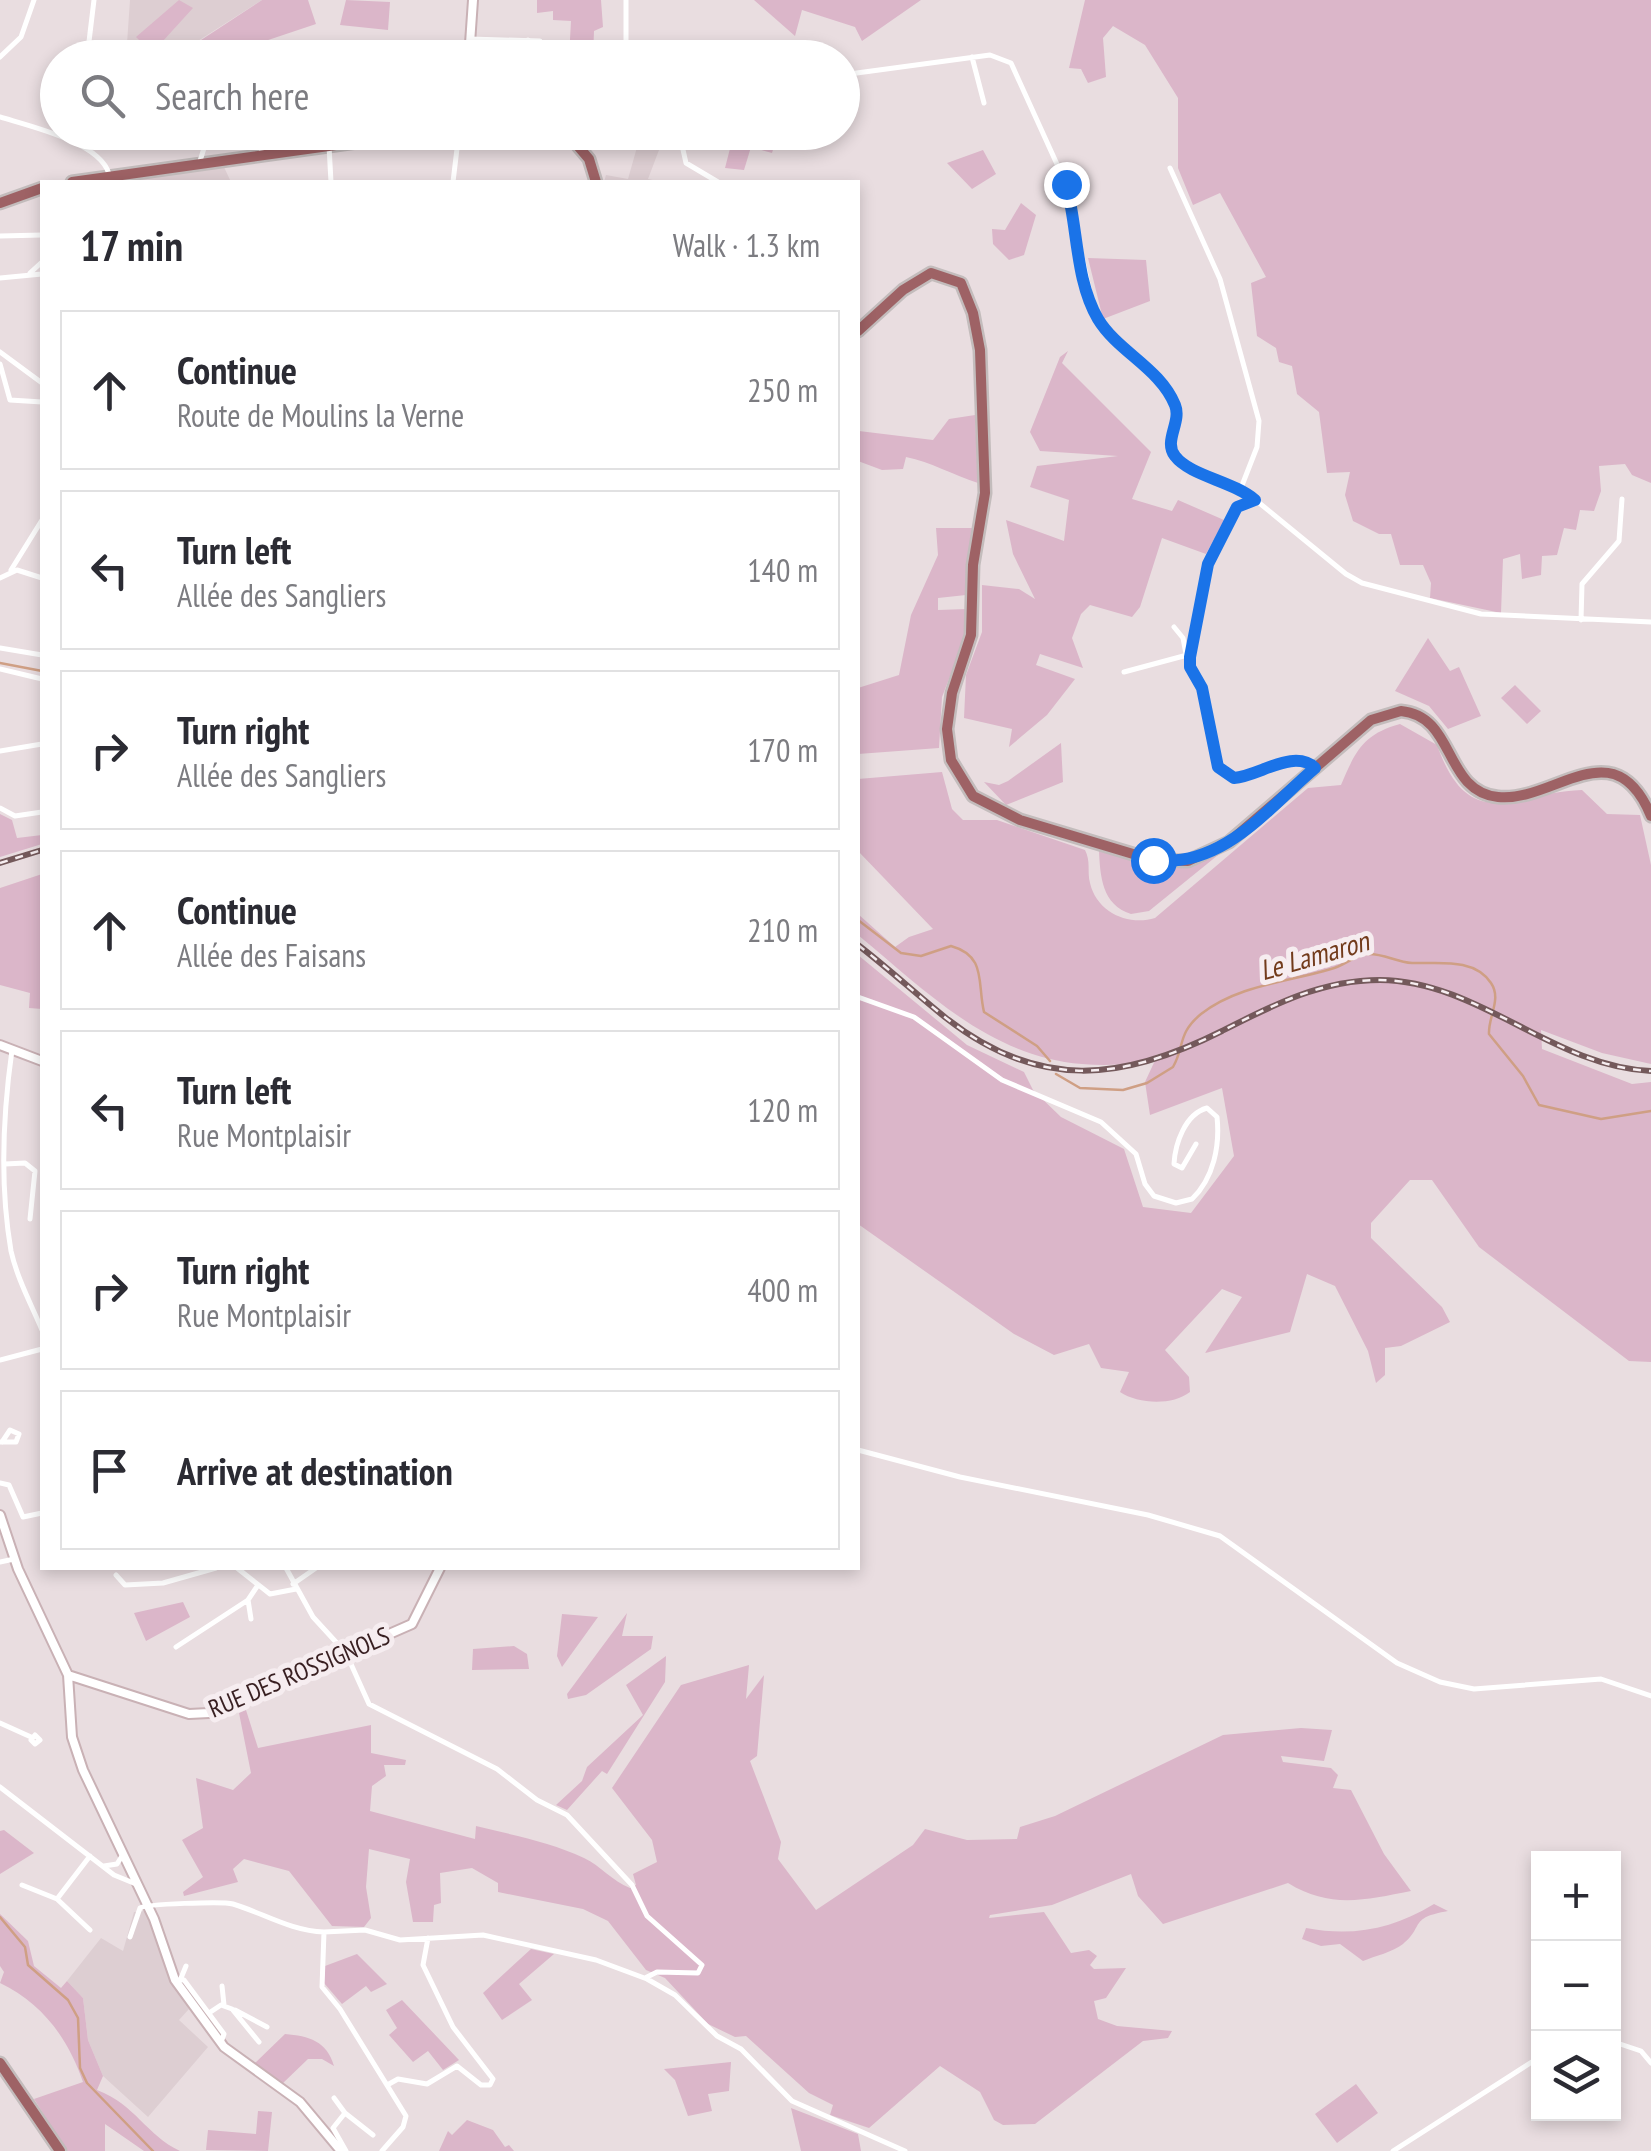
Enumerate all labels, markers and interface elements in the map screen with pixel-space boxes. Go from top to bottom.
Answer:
search box [40,40,860,150]
icon: search [75,68,130,123]
text: Search here [155,71,309,120]
route end [1044,162,1090,208]
text: 17 min [80,218,183,273]
text: Walk · 1.3 km [673,224,820,266]
text: Continue [177,345,297,394]
icon: ahead [82,363,137,418]
text: 250 m [747,369,818,411]
text: Route de Moulins la Verne [177,394,464,436]
text: Turn left [177,525,291,574]
icon: left [82,543,137,598]
text: 140 m [747,549,818,591]
text: Allée des Sangliers [177,574,386,616]
text: Turn right [177,705,309,754]
icon: right [82,723,137,778]
text: 170 m [747,729,818,771]
text: Allée des Sangliers [177,754,386,796]
route start [1131,838,1177,884]
text: Continue [177,885,297,934]
icon: ahead [82,903,137,958]
text: 210 m [747,909,818,951]
water label: Le Lamaron [1255,921,1374,988]
text: Allée des Faisans [177,934,366,976]
text: Turn left [177,1065,291,1114]
icon: left [82,1083,137,1138]
text: 120 m [747,1089,818,1131]
text: Rue Montplaisir [177,1114,351,1156]
text: Turn right [177,1245,309,1294]
icon: right [82,1263,137,1318]
text: 400 m [747,1269,818,1311]
text: Rue Montplaisir [177,1294,351,1336]
icon: arrive [82,1443,137,1498]
text: Arrive at destination [177,1446,453,1495]
street label: RUE DES ROSSIGNOLS [204,1619,394,1725]
map controls [1531,1851,1621,2121]
button: + [1531,1851,1621,1941]
button: − [1531,1941,1621,2031]
button: layers [1531,2031,1621,2121]

